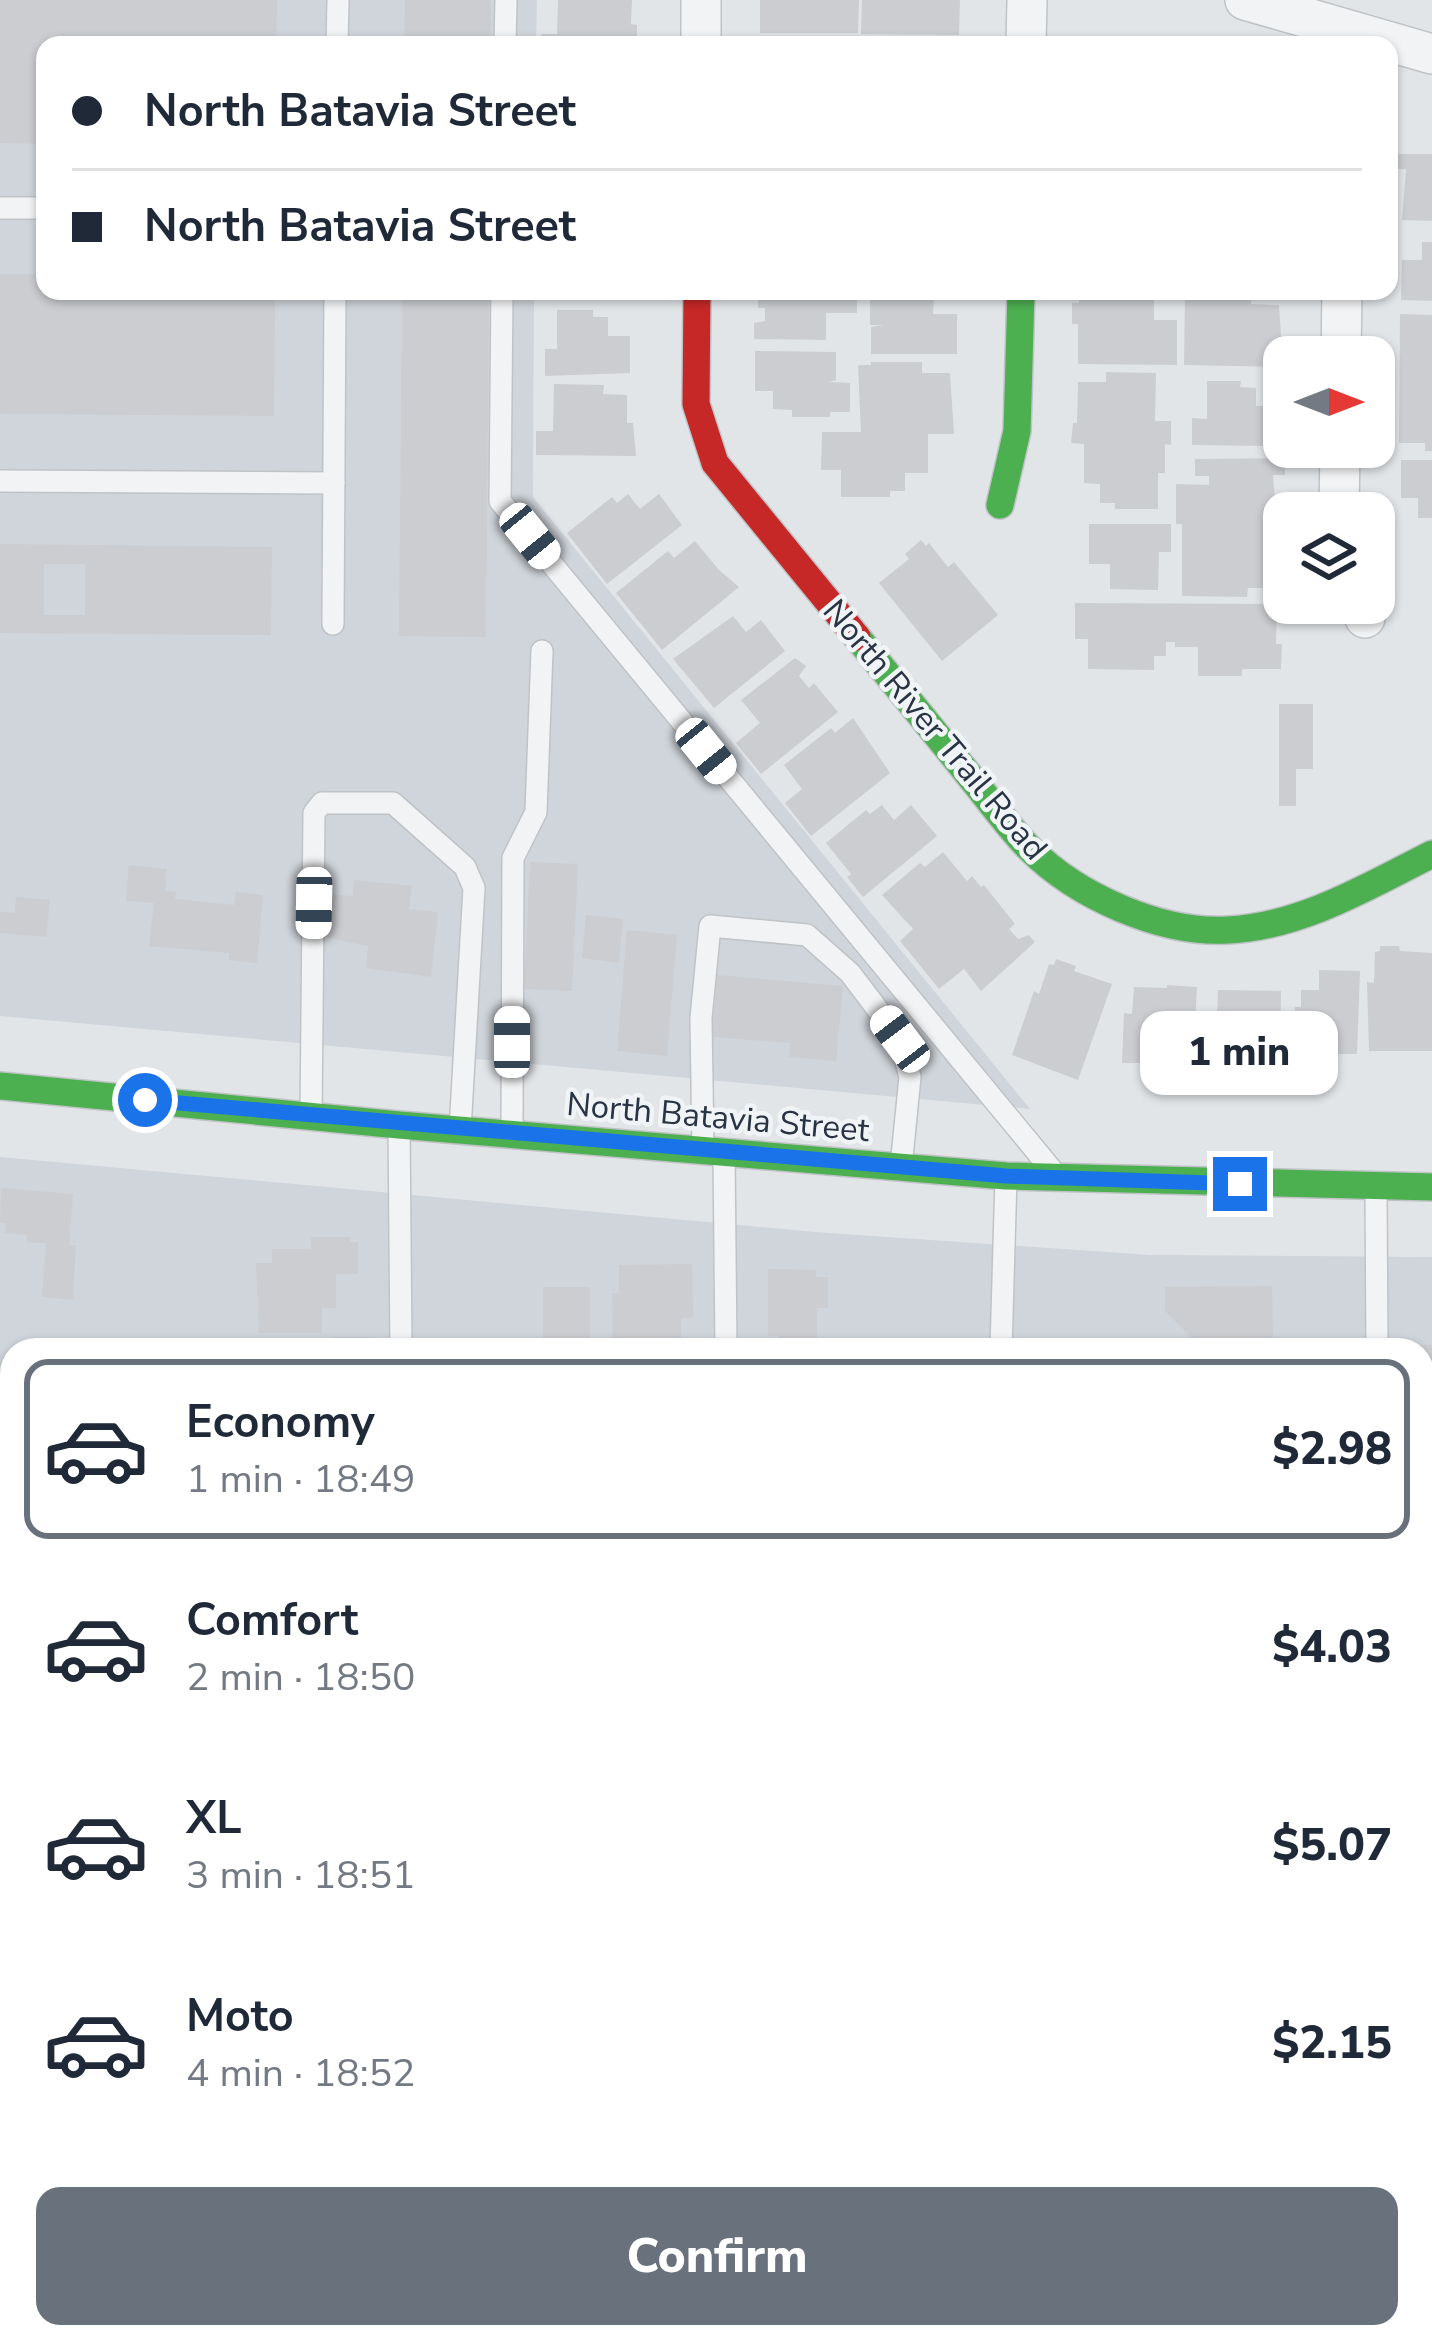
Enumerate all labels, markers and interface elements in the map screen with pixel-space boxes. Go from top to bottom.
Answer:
text: North Batavia Street [144,81,576,142]
text: North Batavia Street [144,196,576,257]
north arrow [1263,336,1395,468]
map controls [1263,336,1395,624]
button: layers [1263,492,1395,624]
car [493,497,567,575]
street label: North River Trail Road [812,590,1057,870]
car [669,712,743,790]
car [295,867,333,939]
car [864,999,936,1079]
car [494,1006,530,1078]
callout: 1 min [1141,1010,1339,1094]
text: 1 min [1188,1026,1290,1079]
route start [118,1073,172,1127]
street label: North Batavia Street [565,1082,871,1153]
route end [1213,1157,1267,1211]
text: Economy [186,1392,375,1453]
icon: car [42,1395,150,1503]
text: $2.98 [1272,1419,1392,1480]
text: 1 min · 18:49 [186,1453,415,1506]
text: Comfort [186,1590,358,1651]
icon: car [42,1593,150,1701]
text: $4.03 [1272,1617,1392,1678]
text: 2 min · 18:50 [186,1651,415,1704]
text: XL [186,1788,242,1849]
icon: car [42,1791,150,1899]
text: $5.07 [1272,1815,1392,1876]
text: 3 min · 18:51 [186,1849,415,1902]
text: Moto [186,1986,294,2047]
icon: car [42,1989,150,2097]
text: $2.15 [1272,2013,1392,2074]
text: 4 min · 18:52 [186,2047,415,2100]
button: Confirm [36,2187,1398,2325]

